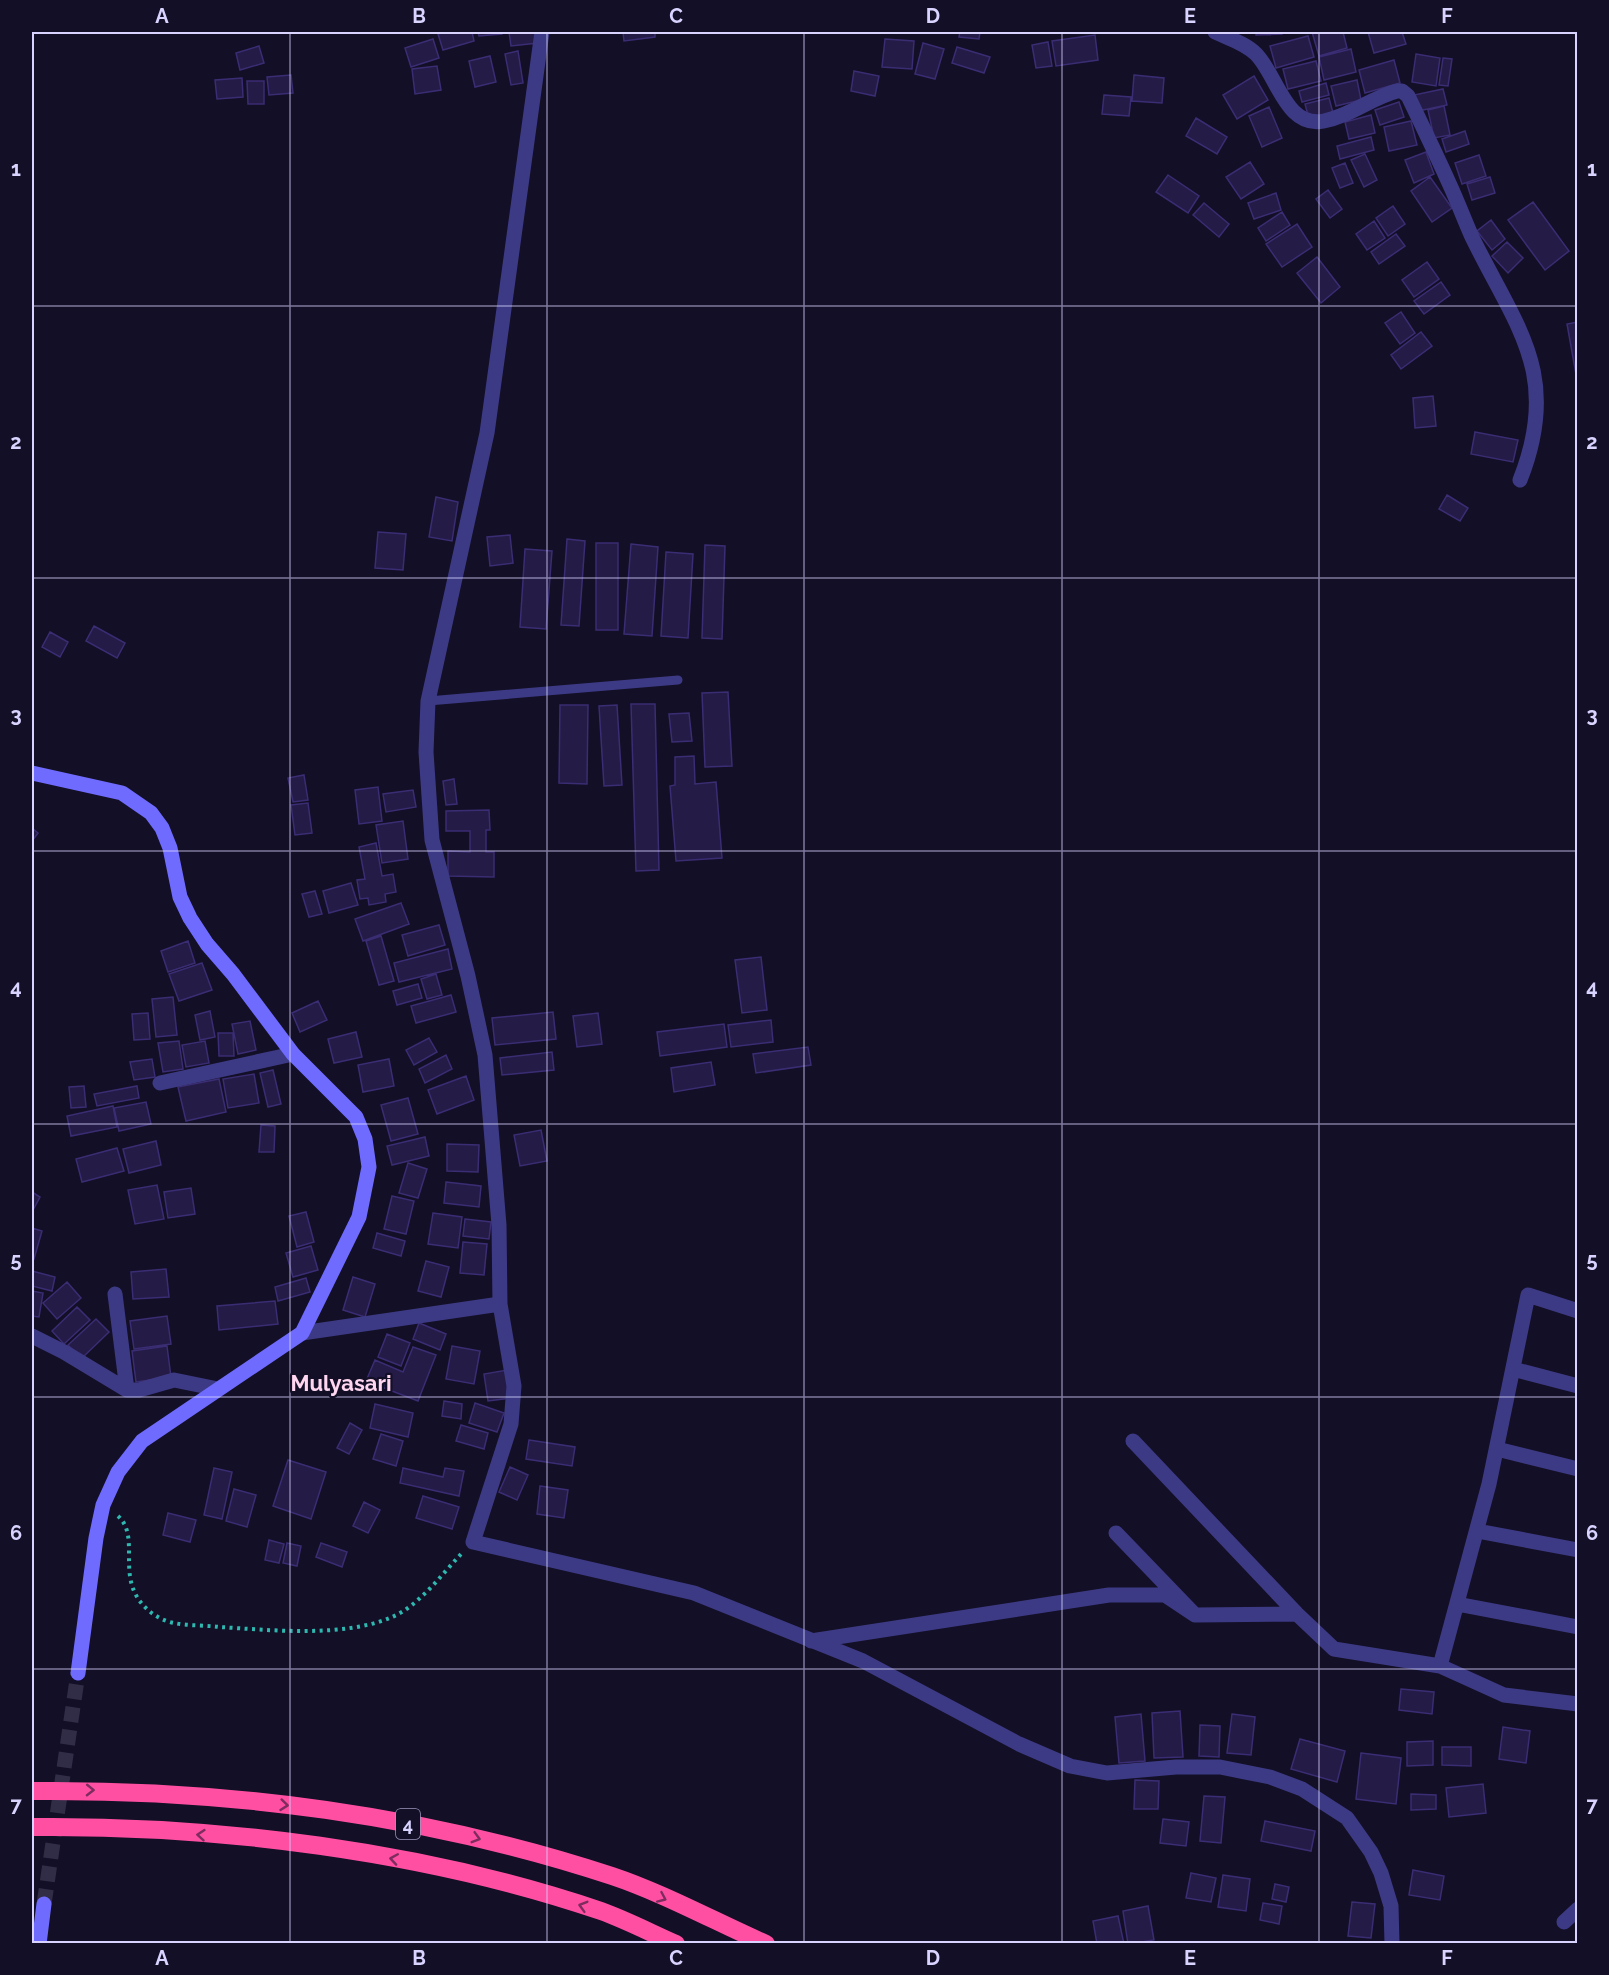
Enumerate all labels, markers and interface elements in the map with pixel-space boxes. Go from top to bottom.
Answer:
text: A [155,4,169,28]
text: B [412,4,426,28]
text: C [669,4,683,28]
text: D [926,4,940,28]
text: E [1184,4,1196,28]
text: F [1441,4,1453,28]
text: 1 [11,157,21,181]
text: 1 [1587,157,1597,181]
text: 2 [10,430,22,454]
text: 2 [1586,430,1598,454]
text: 3 [10,703,22,727]
text: 3 [1586,703,1598,727]
text: 4 [10,975,22,999]
text: 4 [1586,975,1598,999]
text: 5 [10,1248,22,1272]
text: 5 [1586,1248,1598,1272]
district label: Mulyasari [290,1370,392,1396]
text: 6 [10,1521,22,1545]
text: 6 [1586,1521,1598,1545]
one-way arrow [85,1784,94,1797]
text: 7 [10,1793,22,1817]
text: 7 [1586,1793,1598,1817]
one-way arrow [280,1799,289,1811]
road number: 4 [396,1809,420,1839]
one-way arrow [196,1829,205,1842]
one-way arrow [471,1831,481,1843]
one-way arrow [389,1853,399,1865]
one-way arrow [655,1891,666,1903]
one-way arrow [578,1901,589,1913]
text: A [155,1946,169,1970]
text: B [412,1946,426,1970]
text: C [669,1946,683,1970]
text: D [926,1946,940,1970]
text: E [1184,1946,1196,1970]
text: F [1441,1946,1453,1970]

